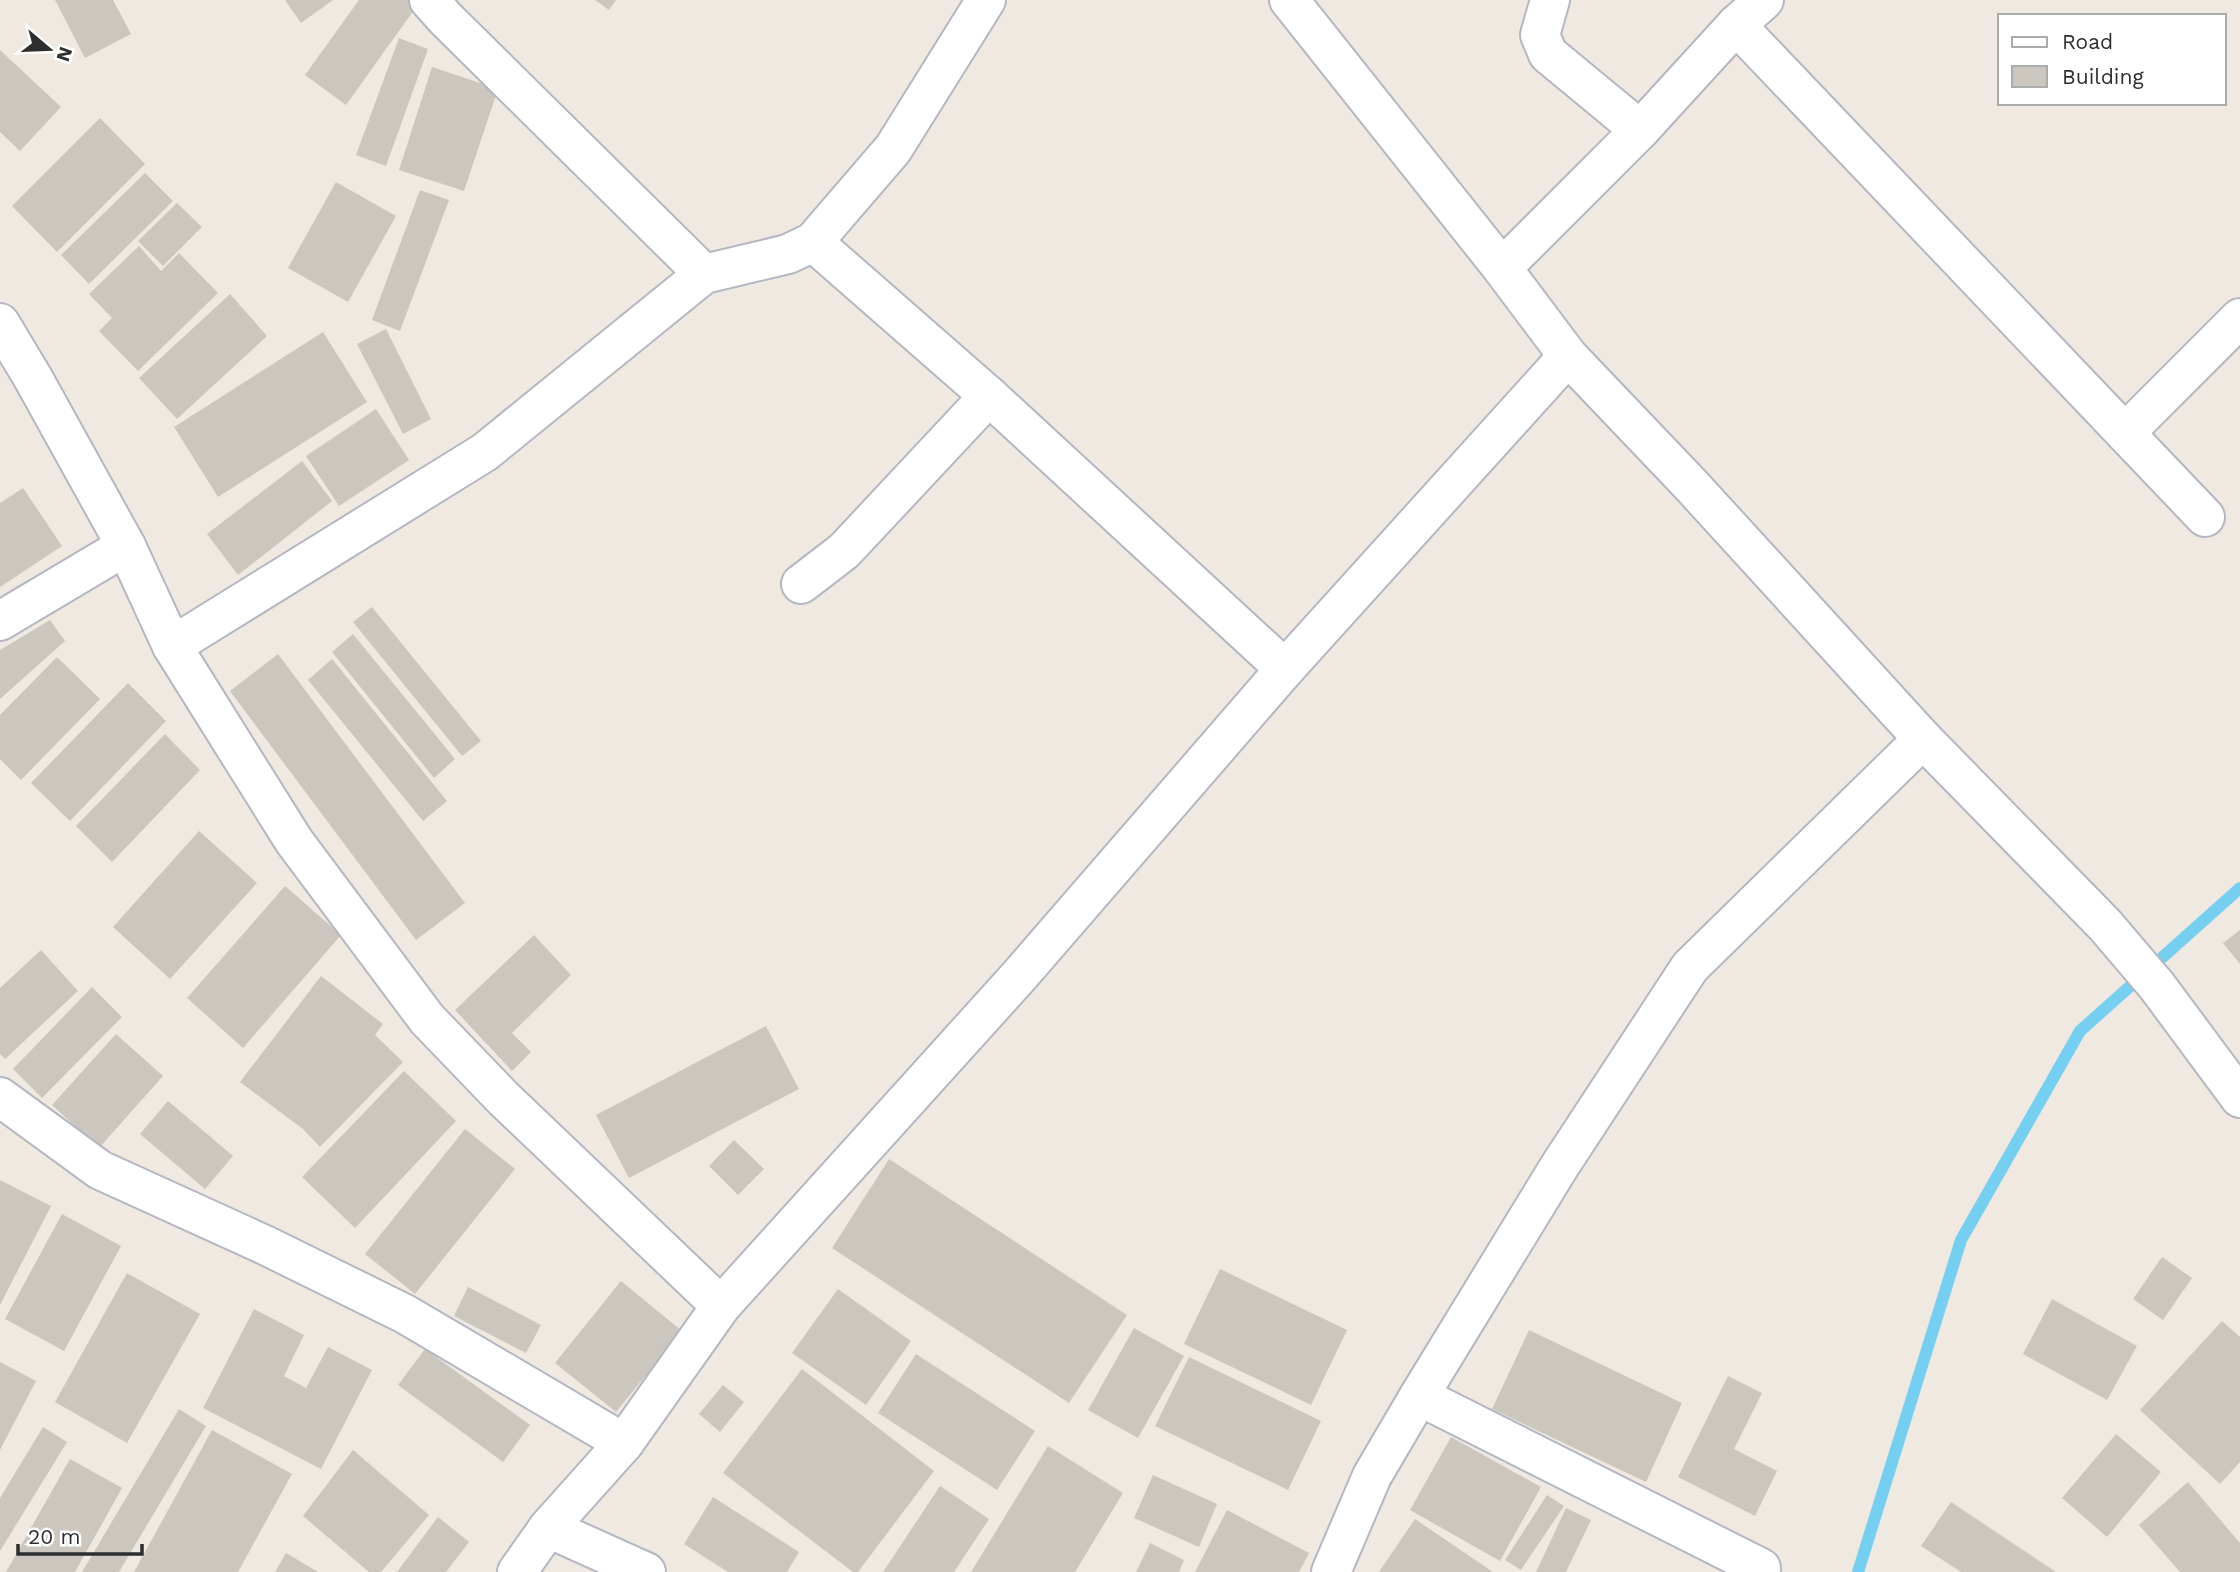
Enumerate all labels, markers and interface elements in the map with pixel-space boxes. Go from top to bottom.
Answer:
north arrow [14,14,84,84]
legend [1998,14,2226,105]
text: Road [2062,29,2113,54]
text: N [51,44,78,65]
text: Building [2062,64,2144,89]
scale bar [18,1512,142,1556]
text: 20 m [28,1524,80,1549]

